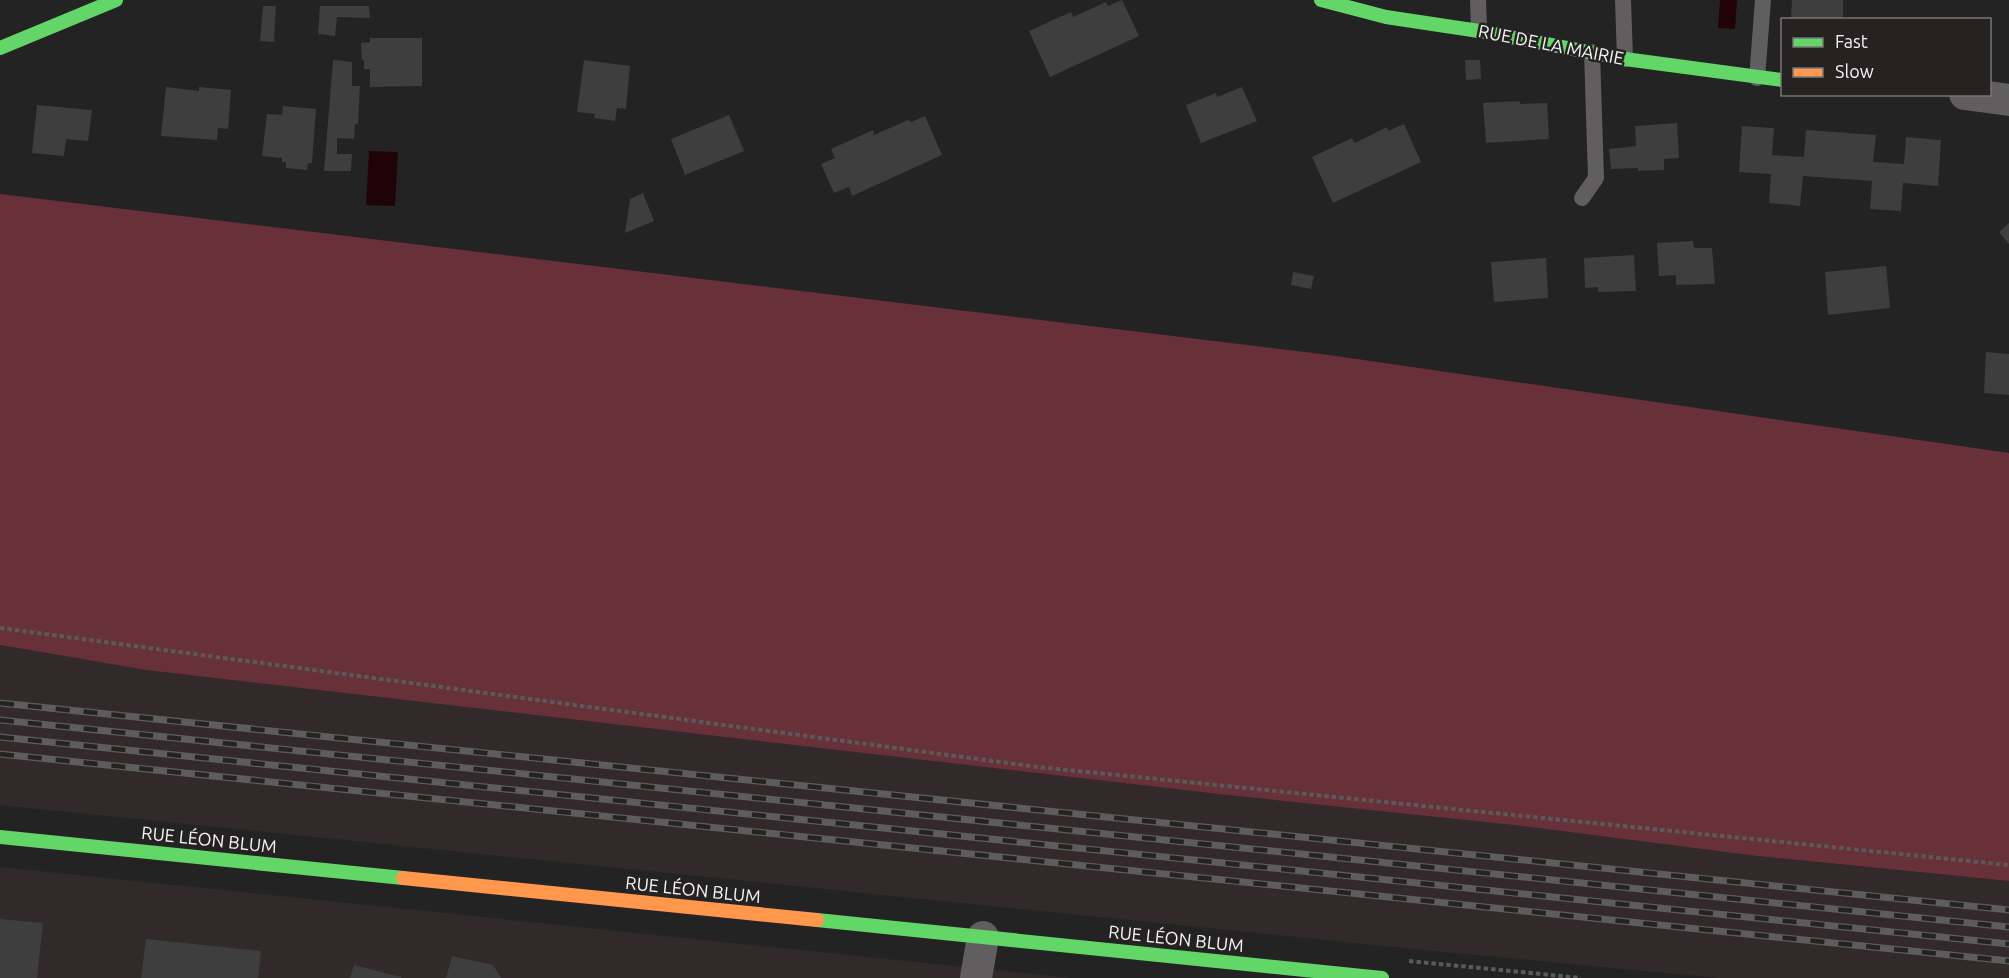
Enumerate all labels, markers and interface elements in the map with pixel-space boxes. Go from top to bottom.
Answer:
legend [1781,18,1991,96]
street label: RUE DE LA MAIRIE [1477,20,1626,68]
text: Fast [1835,31,1868,51]
text: Slow [1835,61,1874,81]
street label: RUE LÉON BLUM [140,821,278,856]
street label: RUE LÉON BLUM [624,871,762,906]
street label: RUE LÉON BLUM [1107,920,1245,955]

